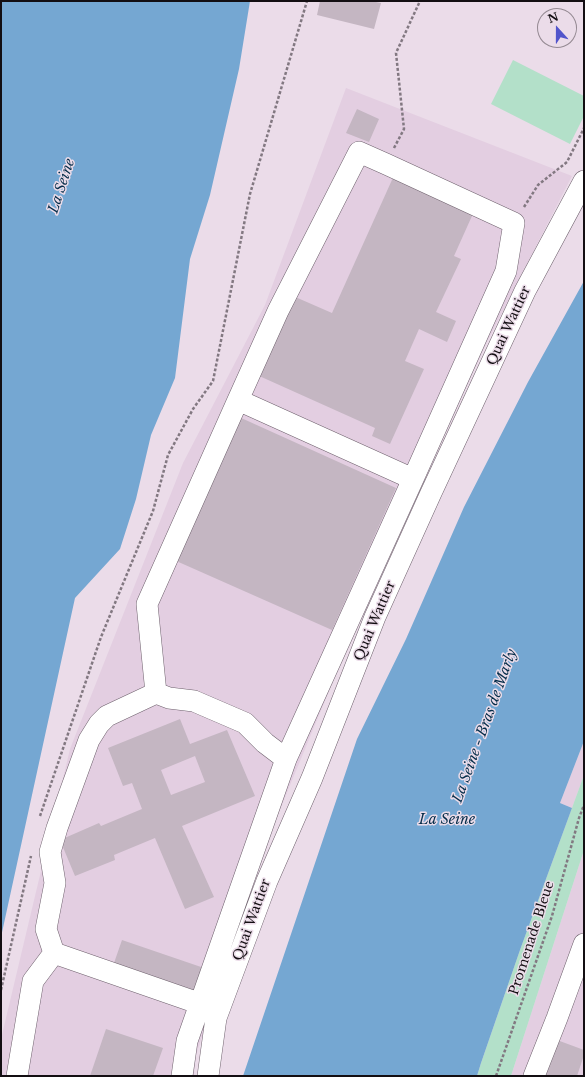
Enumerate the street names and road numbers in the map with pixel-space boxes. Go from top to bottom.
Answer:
street label: Quai Wattier [484,284,534,368]
street label: Quai Wattier [351,579,399,663]
street label: Quai Wattier [230,877,274,963]
street label: Promenade Bleue [506,879,558,997]

